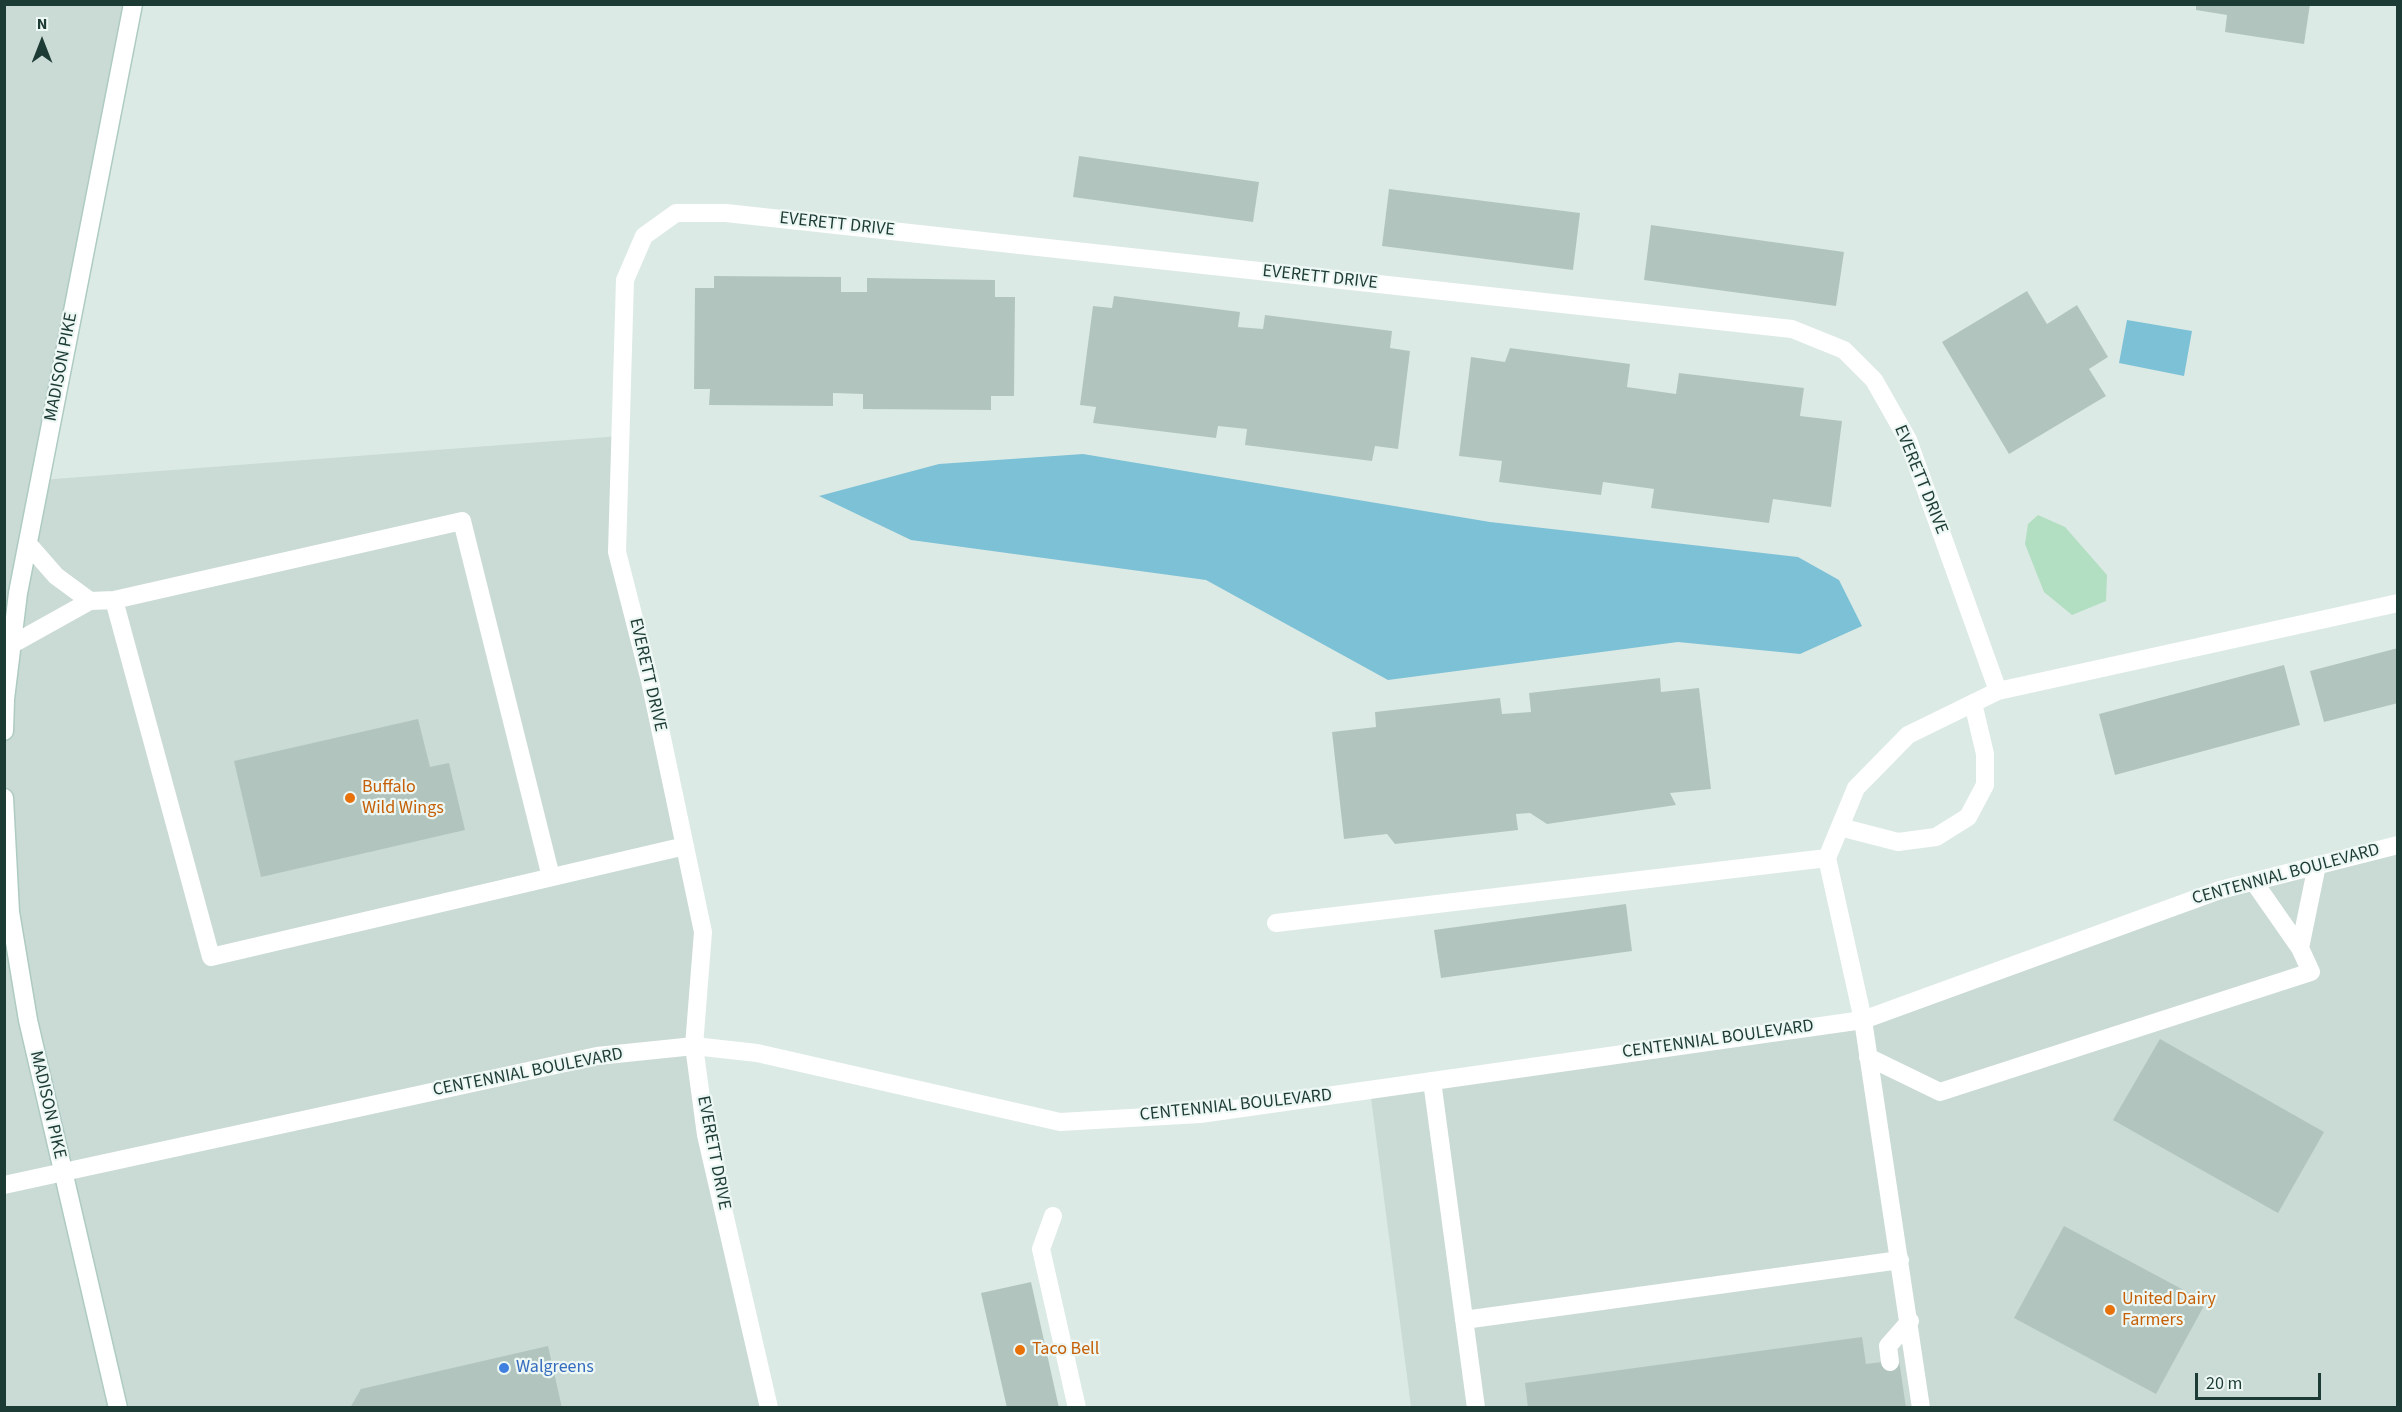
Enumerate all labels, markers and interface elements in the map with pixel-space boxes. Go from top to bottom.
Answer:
north arrow [12,12,72,72]
text: N [37,13,47,35]
street label: EVERETT DRIVE [778,208,896,242]
street label: EVERETT DRIVE [1261,261,1379,295]
street label: MADISON PIKE [41,311,83,423]
street label: EVERETT DRIVE [1888,422,1952,538]
street label: EVERETT DRIVE [623,616,671,734]
place label: Buffalo Wild Wings [362,777,444,820]
marker: Buffalo Wild Wings [343,791,357,805]
street label: CENTENNIAL BOULEVARD [2190,840,2382,910]
street label: CENTENNIAL BOULEVARD [1621,1016,1815,1064]
street label: CENTENNIAL BOULEVARD [431,1044,625,1102]
street label: MADISON PIKE [24,1049,70,1161]
street label: CENTENNIAL BOULEVARD [1139,1085,1333,1127]
street label: EVERETT DRIVE [691,1094,735,1212]
place label: United Dairy Farmers [2122,1289,2216,1332]
marker: United Dairy Farmers [2103,1303,2117,1317]
place label: Taco Bell [1032,1339,1099,1361]
marker: Taco Bell [1013,1343,1027,1357]
place label: Walgreens [516,1357,594,1379]
marker: Walgreens [497,1361,511,1375]
scale bar [2198,1361,2324,1399]
text: 20 m [2206,1371,2242,1396]

